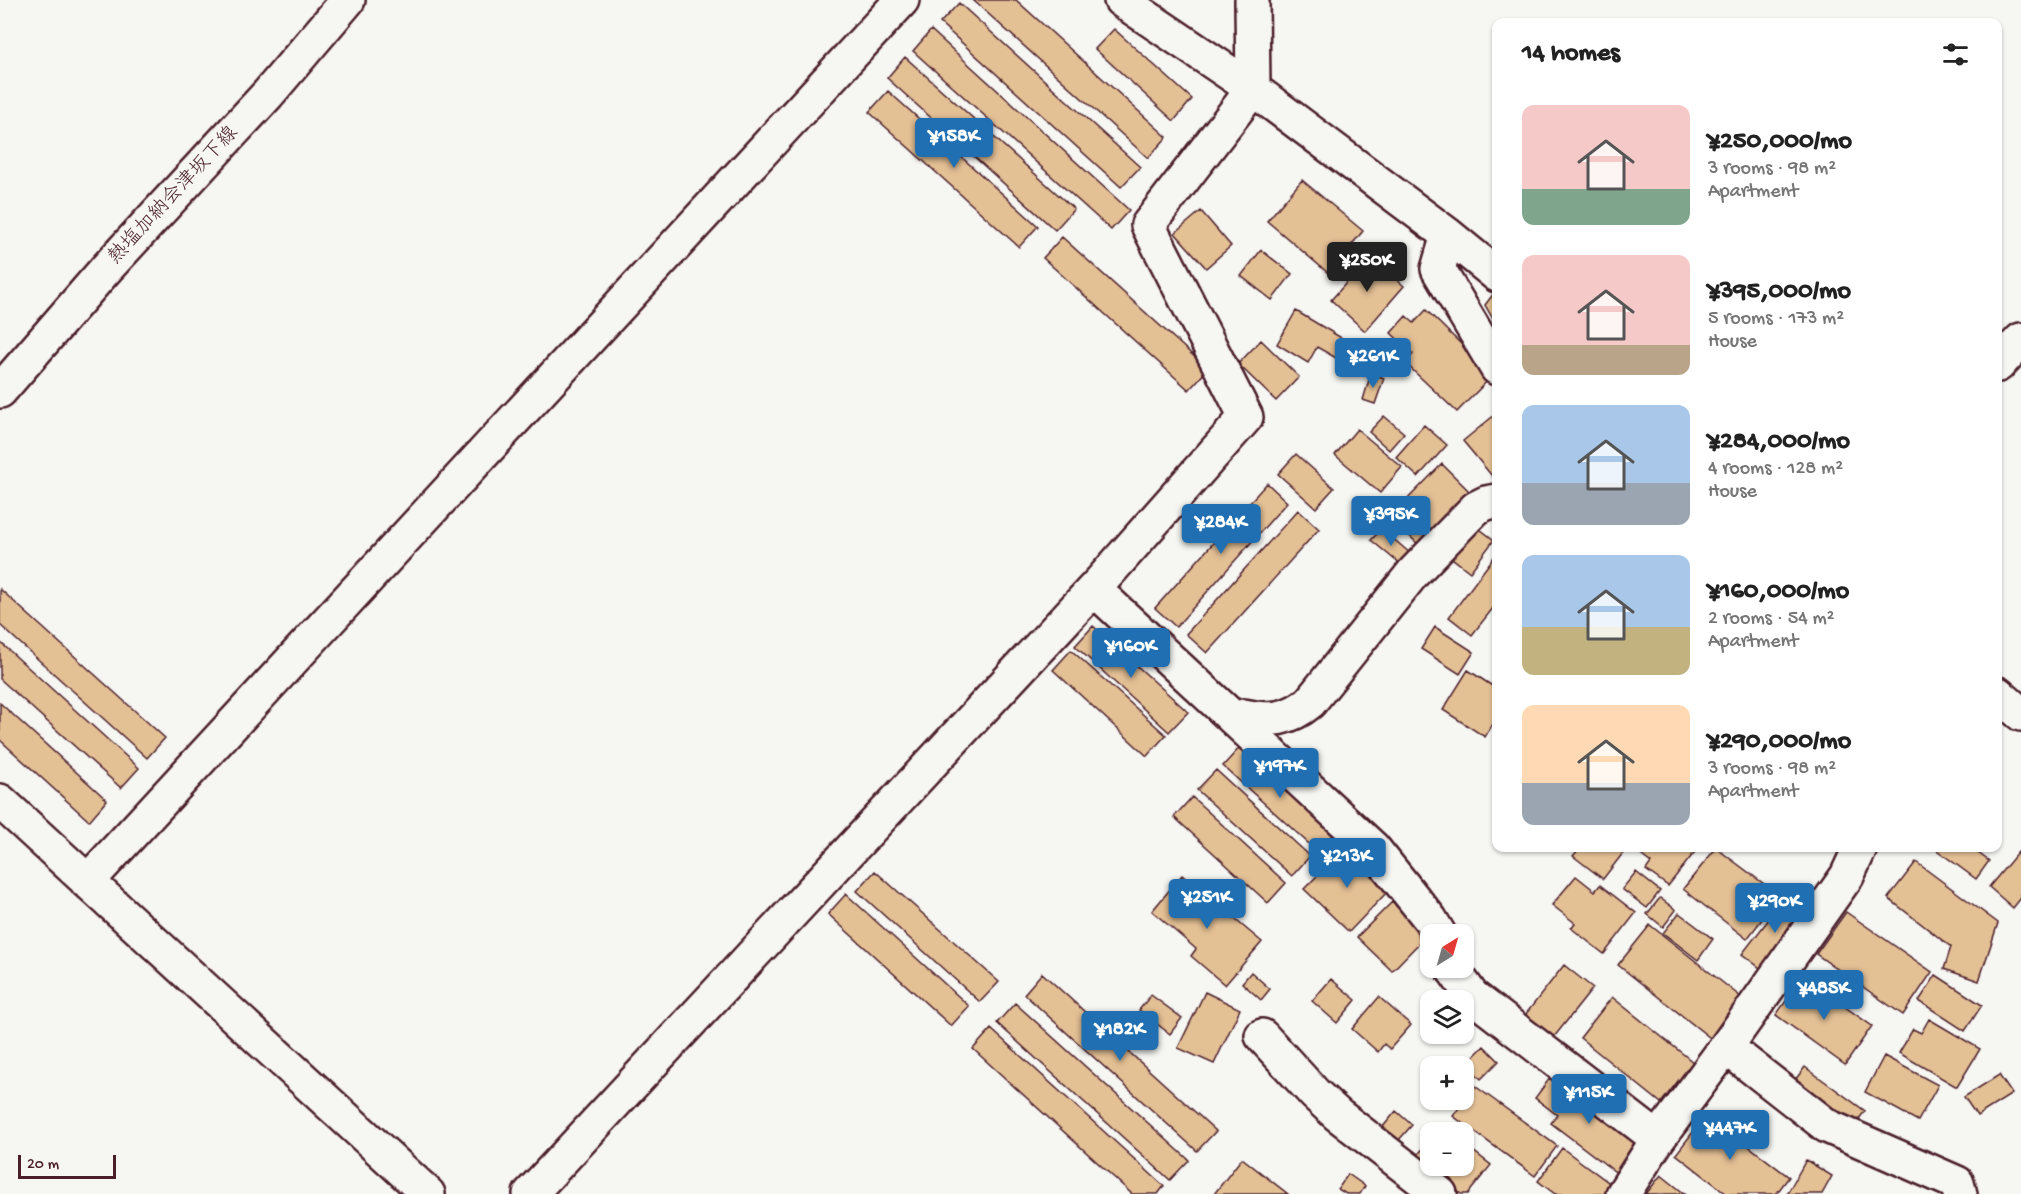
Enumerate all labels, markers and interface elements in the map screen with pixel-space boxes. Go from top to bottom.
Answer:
icon: filters [1939,38,1972,71]
text: 14 homes [1522,39,1620,70]
pin: ¥158K [912,118,996,169]
street label: 熱塩加納会津坂下線 [103,121,244,270]
text: ¥158K [929,126,979,149]
text: ¥250,000/mo [1708,127,1852,158]
icon: home [1570,129,1642,201]
text: 3 rooms · 98 m² [1708,158,1836,181]
text: Apartment [1708,181,1798,204]
pin: ¥250K [1325,242,1409,293]
text: ¥250K [1341,250,1393,273]
text: ¥395,000/mo [1708,277,1851,308]
icon: home [1570,279,1642,351]
text: 5 rooms · 173 m² [1708,308,1844,331]
text: House [1708,331,1757,354]
pin: ¥261K [1331,338,1415,389]
text: ¥261K [1349,346,1397,369]
text: ¥284,000/mo [1708,427,1850,458]
icon: home [1570,429,1642,501]
text: 4 rooms · 128 m² [1708,458,1843,481]
text: House [1708,481,1757,504]
pin: ¥395K [1349,496,1433,547]
pin: ¥284K [1179,504,1263,555]
text: ¥395K [1365,504,1417,527]
text: ¥284K [1196,512,1246,535]
text: ¥160,000/mo [1708,577,1849,608]
icon: home [1570,579,1642,651]
text: 2 rooms · 54 m² [1708,608,1835,631]
pin: ¥160K [1089,628,1173,679]
text: Apartment [1708,631,1798,654]
text: ¥160K [1106,636,1156,659]
text: ¥290,000/mo [1708,727,1851,758]
icon: home [1570,729,1642,801]
pin: ¥197K [1238,748,1322,799]
text: ¥197K [1256,756,1304,779]
text: 3 rooms · 98 m² [1708,758,1836,781]
text: Apartment [1708,781,1798,804]
pin: ¥213K [1305,838,1389,889]
text: ¥213K [1323,846,1371,869]
pin: ¥251K [1165,879,1249,930]
pin: ¥290K [1733,883,1817,934]
text: ¥251K [1183,887,1231,910]
text: ¥290K [1749,891,1801,914]
north arrow [1420,924,1474,978]
map controls [1420,924,1474,1176]
pin: ¥485K [1782,970,1866,1021]
text: ¥485K [1798,978,1850,1001]
button: layers [1420,990,1474,1044]
pin: ¥182K [1078,1011,1162,1062]
text: ¥182K [1095,1019,1145,1042]
button: + [1420,1056,1474,1110]
pin: ¥115K [1547,1074,1631,1125]
text: ¥115K [1566,1082,1612,1105]
pin: ¥447K [1688,1110,1772,1161]
text: ¥447K [1705,1118,1755,1141]
button: − [1420,1122,1474,1176]
scale bar [18,1152,116,1180]
text: 20 m [27,1156,59,1175]

